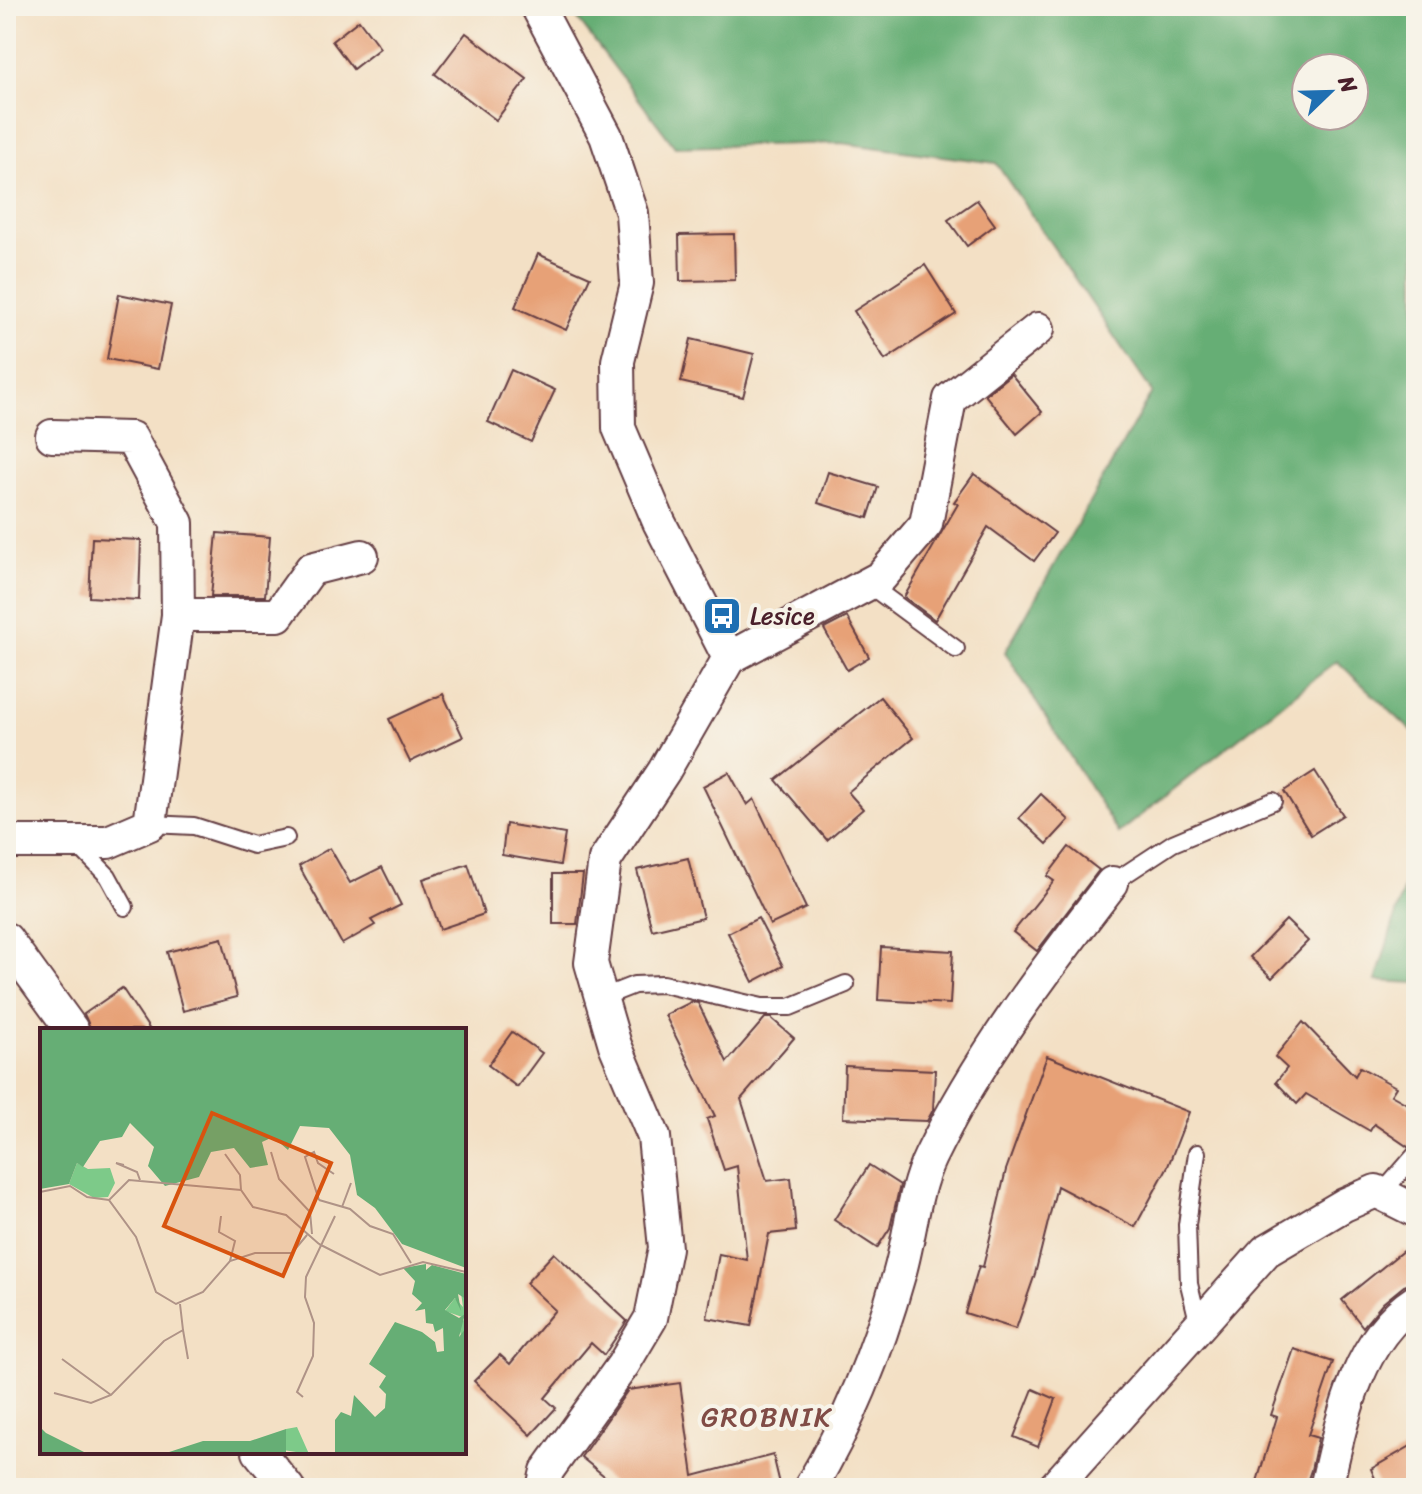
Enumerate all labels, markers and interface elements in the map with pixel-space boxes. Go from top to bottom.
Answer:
north arrow [1290,52,1370,132]
text: N [1327,69,1369,100]
bus stop icon: Lesice [701,595,743,637]
place label: Lesice [750,595,815,637]
inset map [40,1028,466,1454]
district label: GROBNIK [701,1392,833,1441]

